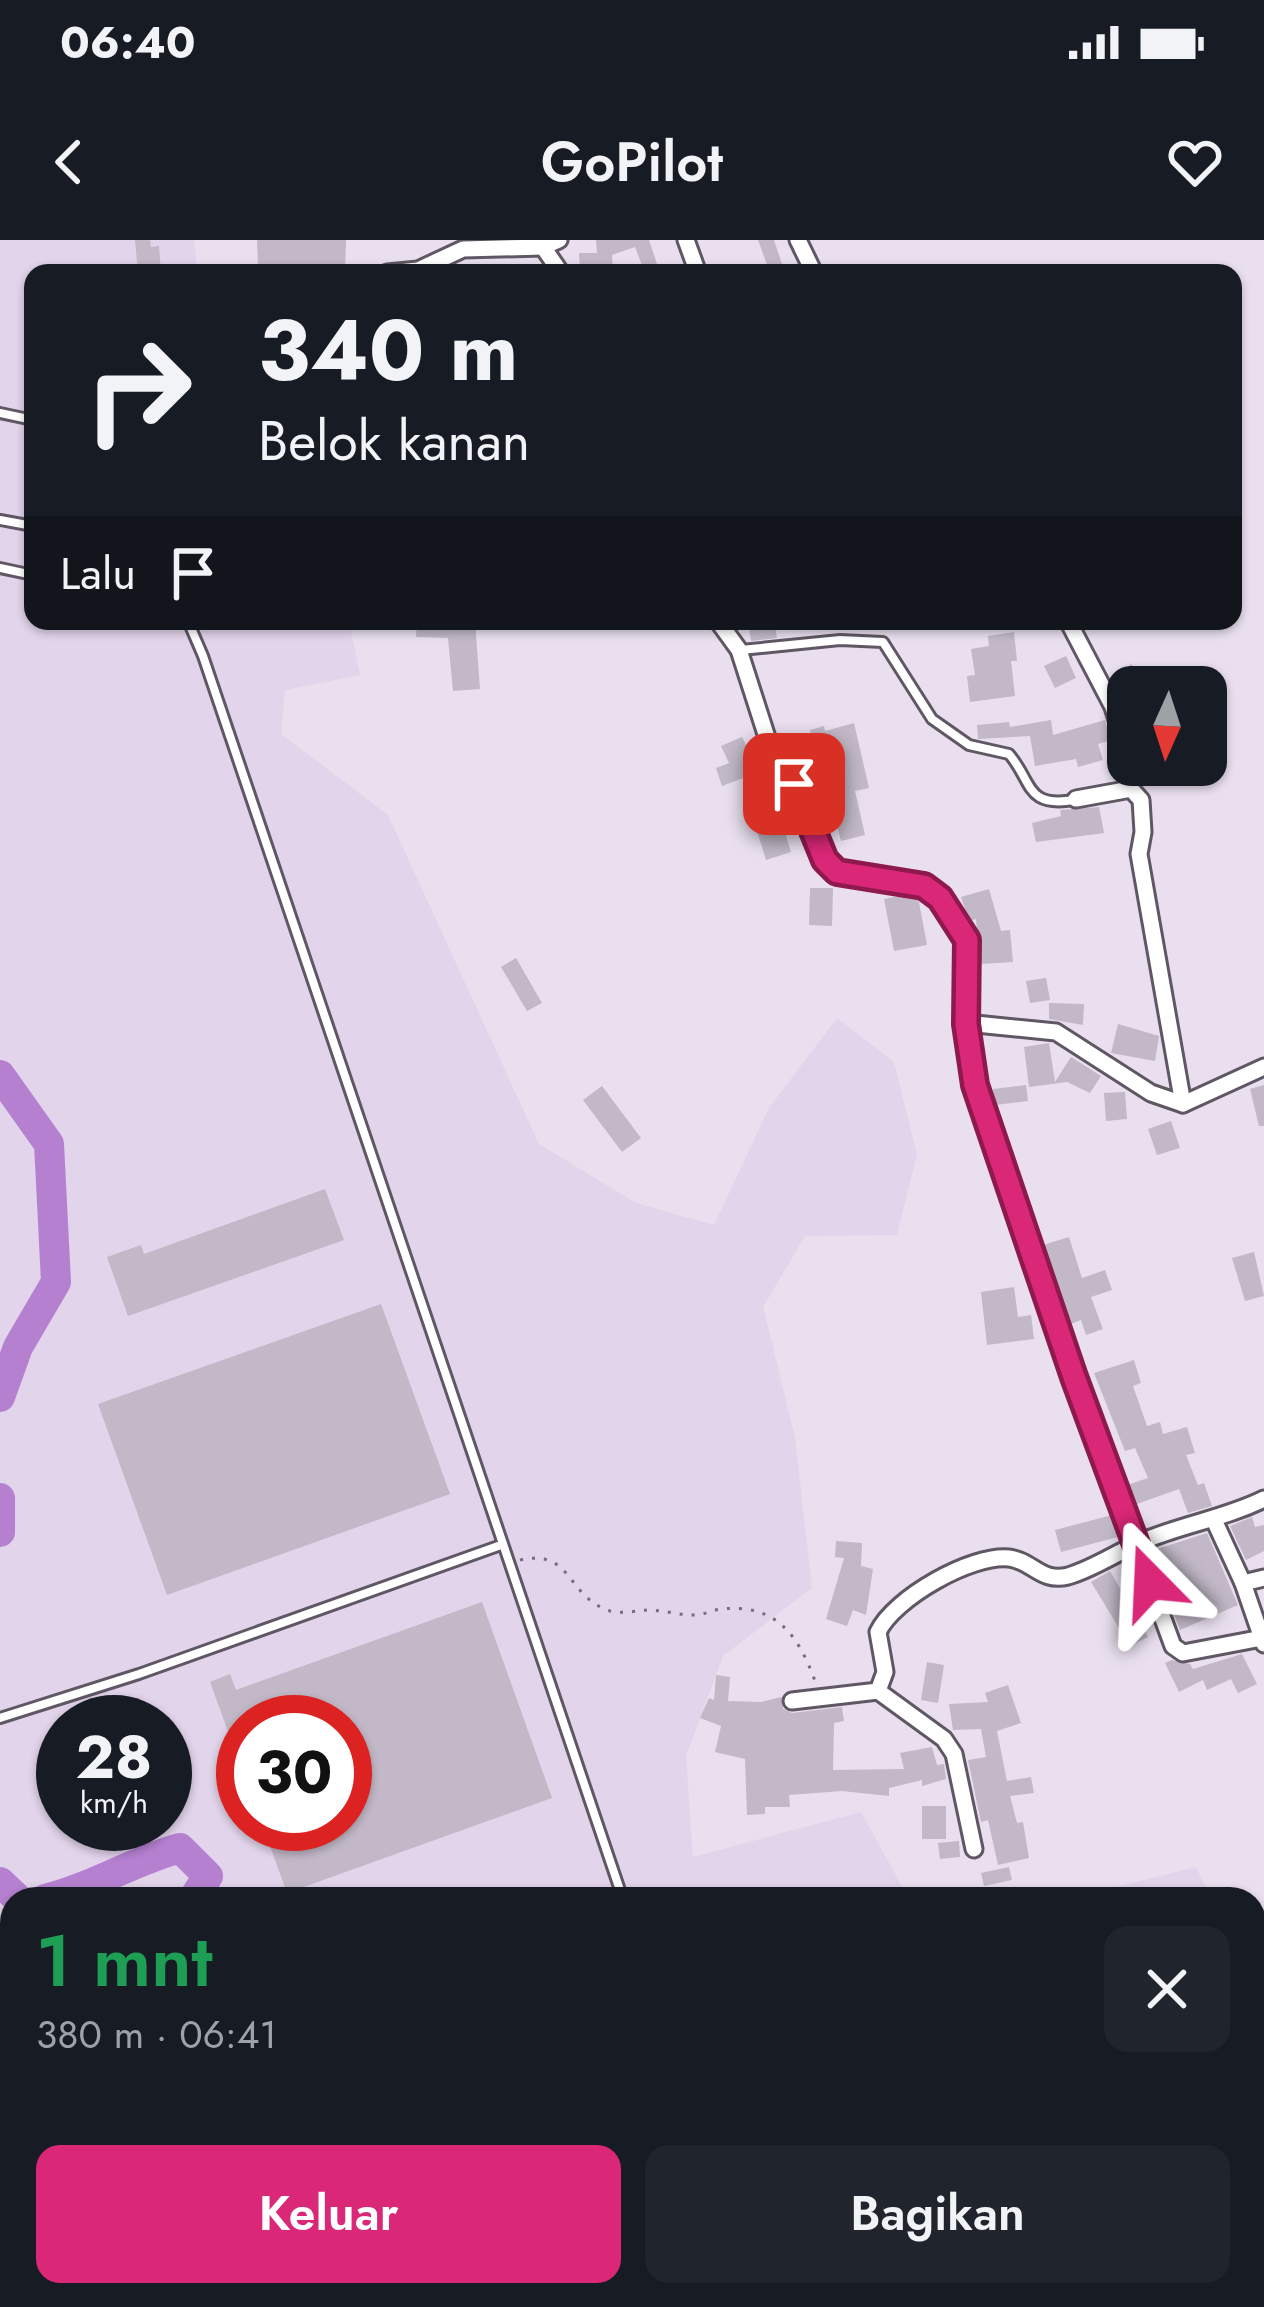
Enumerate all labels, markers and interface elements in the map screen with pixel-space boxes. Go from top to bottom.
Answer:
text: 06:40 [60,10,196,75]
text: GoPilot [541,123,723,201]
icon: back [36,129,102,195]
icon: heart [1162,129,1228,195]
text: 340 m [258,290,518,412]
icon: right [60,312,216,468]
text: Belok kanan [258,402,530,480]
icon: arrive [160,540,226,606]
text: Lalu [60,541,136,606]
north arrow [1107,666,1227,786]
map controls [1107,666,1227,786]
pin [743,733,845,835]
icon: arrive [761,751,827,817]
position arrow [1087,1519,1213,1645]
speed limit sign: 30 [216,1695,372,1851]
text: 28 [76,1714,152,1801]
text: km/h [80,1781,148,1824]
text: 1 mnt [36,1909,213,2013]
button: close [1104,1926,1230,2052]
text: 380 m · 06:41 [36,2006,277,2063]
button: Keluar [36,2145,621,2283]
button: Bagikan [645,2145,1230,2283]

